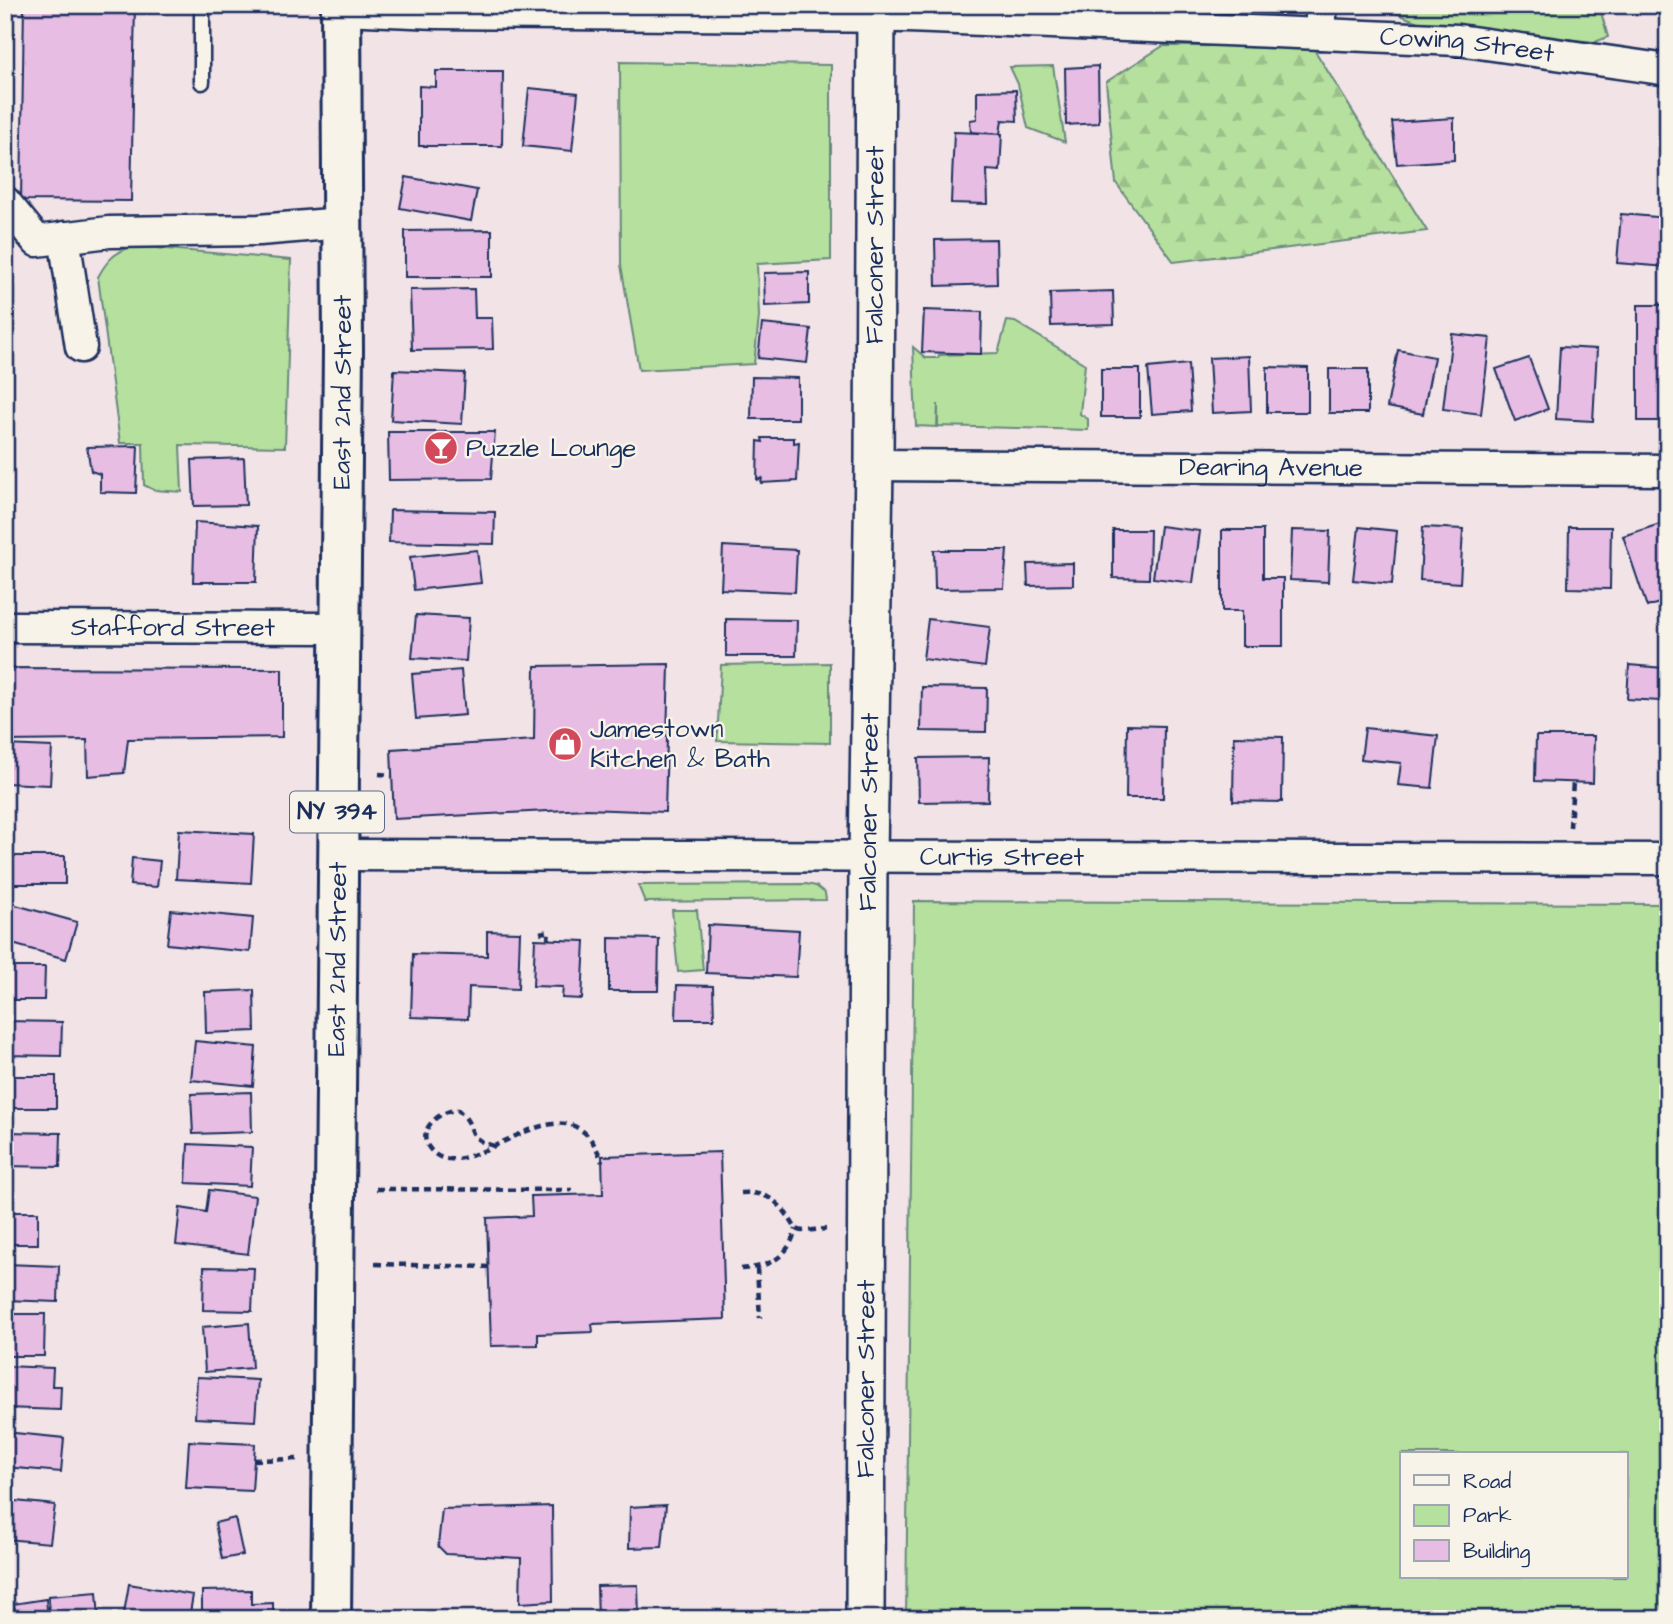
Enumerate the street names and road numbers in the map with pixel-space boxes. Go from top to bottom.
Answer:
street label: Cowing Street [1379,19,1557,72]
street label: Falconer Street [857,145,893,344]
street label: East 2nd Street [324,294,361,489]
street label: Dearing Avenue [1179,449,1363,487]
street label: Stafford Street [71,609,276,646]
street label: Falconer Street [850,712,888,911]
road number: NY 394 [290,792,384,832]
street label: Curtis Street [920,839,1085,875]
street label: East 2nd Street [318,861,356,1056]
street label: Falconer Street [848,1279,884,1478]

